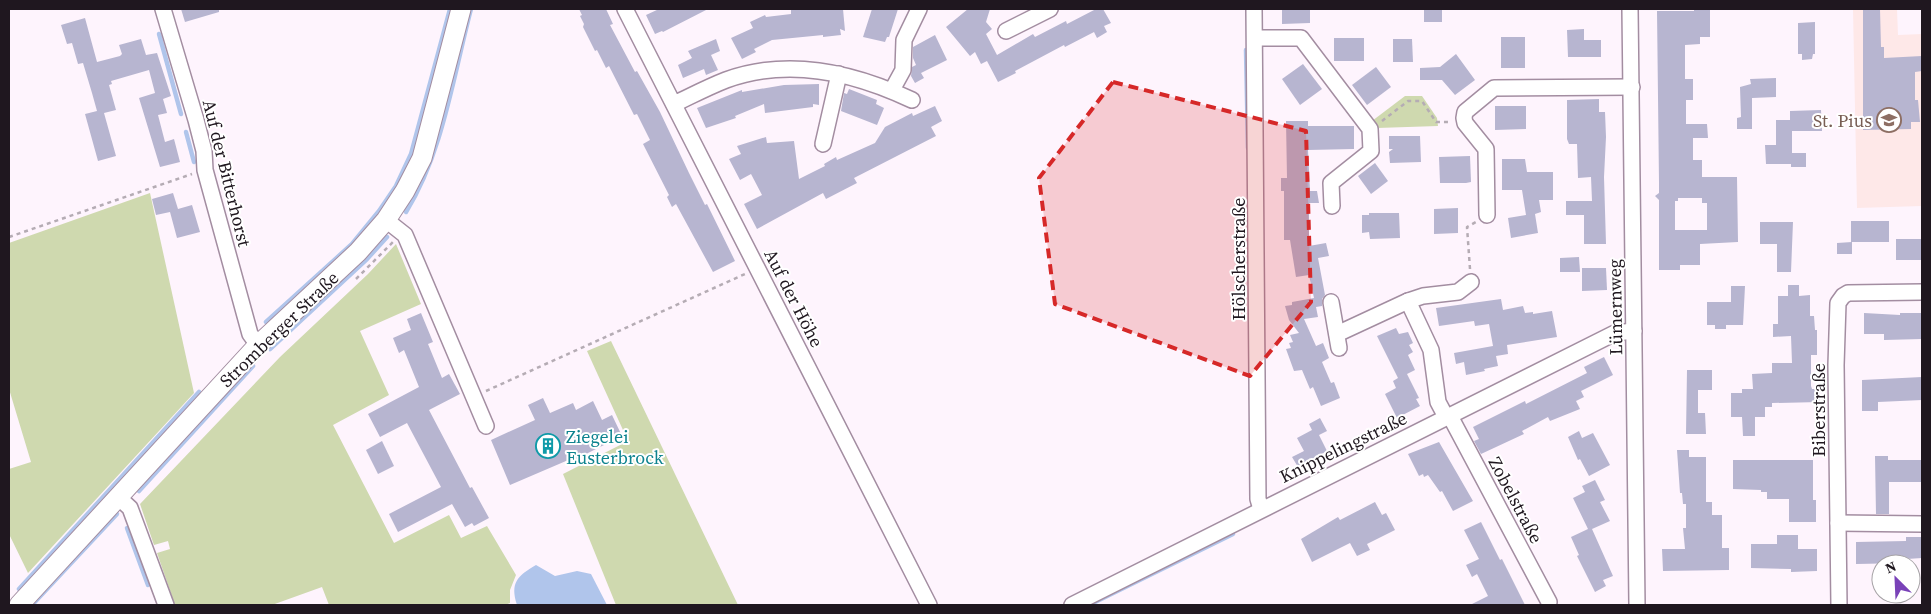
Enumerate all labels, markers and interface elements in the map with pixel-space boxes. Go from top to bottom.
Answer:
street label: Auf der Bitterhorst [197,97,257,249]
school or university icon: St. Pius [1876,107,1902,133]
place label: St. Pius [1813,108,1872,133]
street label: Hölscherstraße [1226,198,1251,320]
street label: Auf der Höhe [758,244,830,352]
street label: Lümernweg [1602,259,1628,355]
street label: Stromberger Straße [214,266,344,392]
street label: Biberstraße [1806,363,1831,457]
street label: Knippelingstraße [1275,405,1411,489]
place label: Ziegelei Eusterbrock [566,424,664,470]
building icon: Ziegelei Eusterbrock [535,433,561,459]
street label: Zobelstraße [1483,452,1549,548]
north arrow [1871,554,1921,604]
text: N [1882,556,1899,578]

